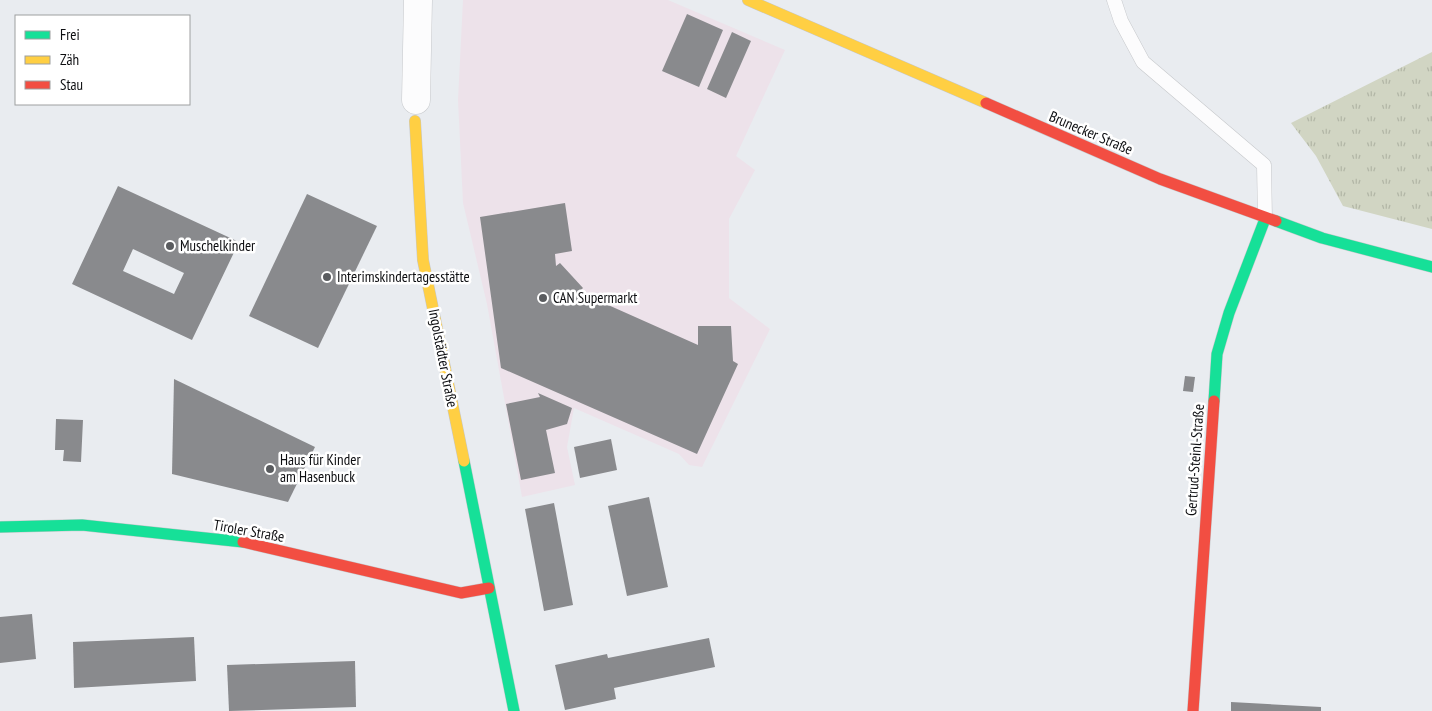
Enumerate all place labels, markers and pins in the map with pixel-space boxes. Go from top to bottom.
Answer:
place label: Muschelkinder [180,236,256,255]
marker: Muschelkinder [164,240,176,252]
place label: Interimskindertagesstätte [337,267,470,286]
marker: Interimskindertagesstätte [321,271,333,283]
place label: CAN Supermarkt [553,288,637,307]
marker: CAN Supermarkt [537,292,549,304]
place label: Haus für Kinder am Hasenbuck [280,450,361,486]
marker: Haus für Kinder am Hasenbuck [264,463,276,475]

